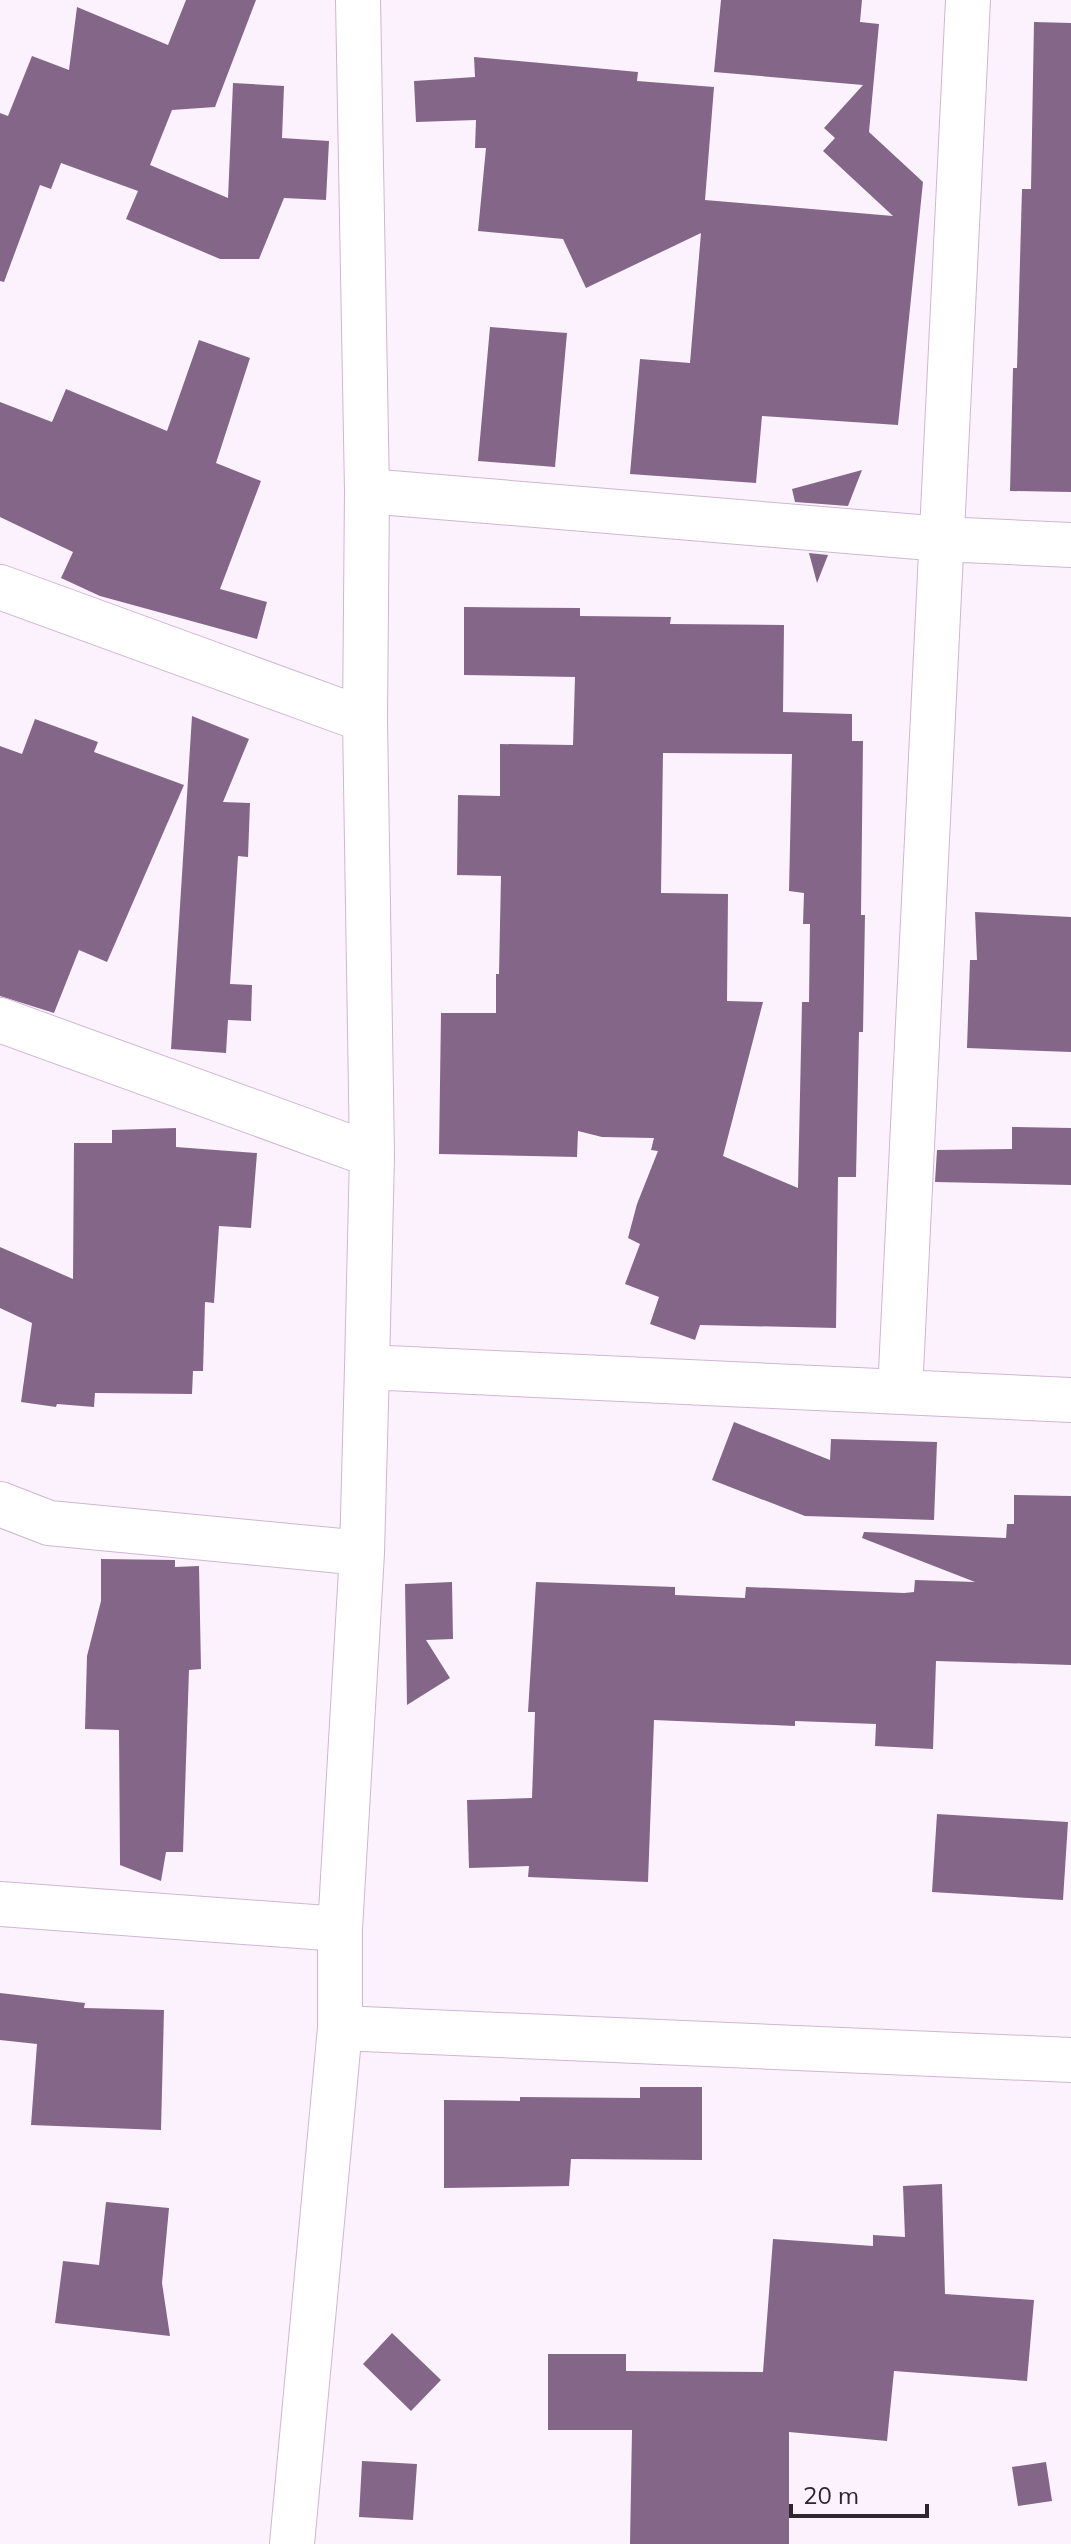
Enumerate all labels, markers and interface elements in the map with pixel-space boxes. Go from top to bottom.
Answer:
scale bar [791,2468,927,2518]
text: 20 m [803,2480,859,2510]

